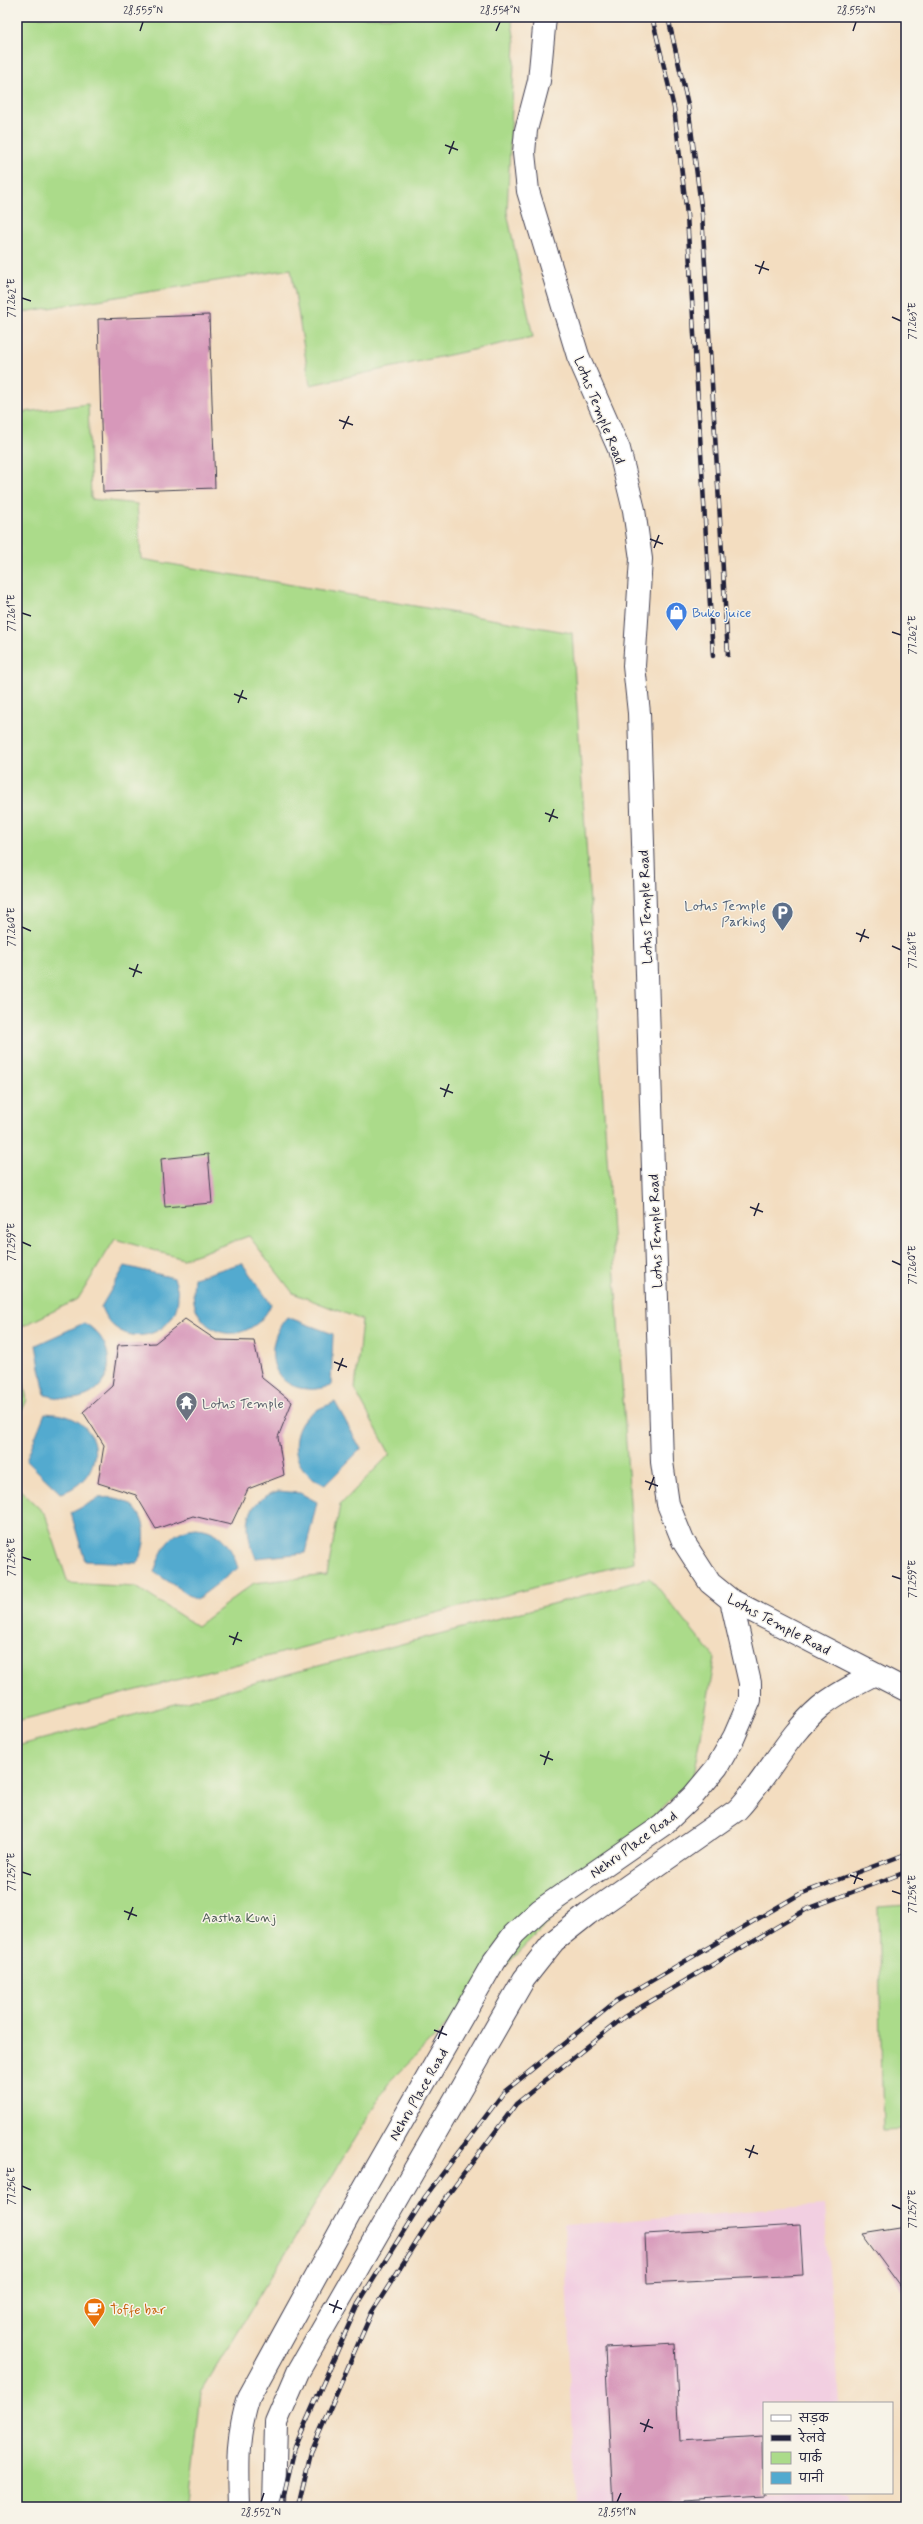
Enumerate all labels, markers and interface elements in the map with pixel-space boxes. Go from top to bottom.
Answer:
text: 28.555°N [123,4,163,18]
text: 28.554°N [480,4,520,18]
text: 28.553°N [837,4,875,18]
text: 77.262°E [5,278,19,318]
text: 77.263°E [906,302,920,340]
street label: Lotus Temple Road [569,354,629,467]
text: 77.261°E [5,594,19,632]
shop icon: Buko juice [663,599,689,632]
place label: Buko juice [692,604,751,622]
text: 77.262°E [906,615,920,655]
street label: Lotus Temple Road [635,850,657,964]
place label: Lotus Temple Parking [684,897,766,933]
parking icon: Lotus Temple Parking [769,900,795,933]
text: 77.260°E [5,907,19,947]
text: 77.261°E [906,931,920,969]
street label: Lotus Temple Road [645,1174,667,1288]
text: 77.259°E [5,1223,19,1261]
text: 77.260°E [906,1245,920,1285]
temple icon: Lotus Temple [173,1390,199,1423]
place label: Lotus Temple [202,1395,284,1413]
text: 77.258°E [5,1538,19,1576]
text: 77.259°E [906,1560,920,1598]
street label: Lotus Temple Road [724,1590,833,1660]
street label: Nehru Place Road [586,1807,681,1883]
text: 77.257°E [5,1853,19,1891]
text: 77.258°E [906,1875,920,1913]
park label: Aastha Kunj [202,1909,276,1927]
street label: Nehru Place Road [385,2045,453,2144]
text: 77.256°E [5,2167,19,2205]
text: 77.257°E [906,2190,920,2228]
cafe icon: Toffe bar [81,2296,107,2329]
place label: Toffe bar [110,2301,166,2319]
legend [763,2402,893,2494]
text: सड़क [798,2411,830,2427]
text: रेलवे [797,2427,826,2447]
text: पार्क [798,2448,823,2467]
text: पानी [798,2469,824,2487]
text: 28.552°N [241,2506,281,2520]
text: 28.551°N [598,2506,636,2520]

